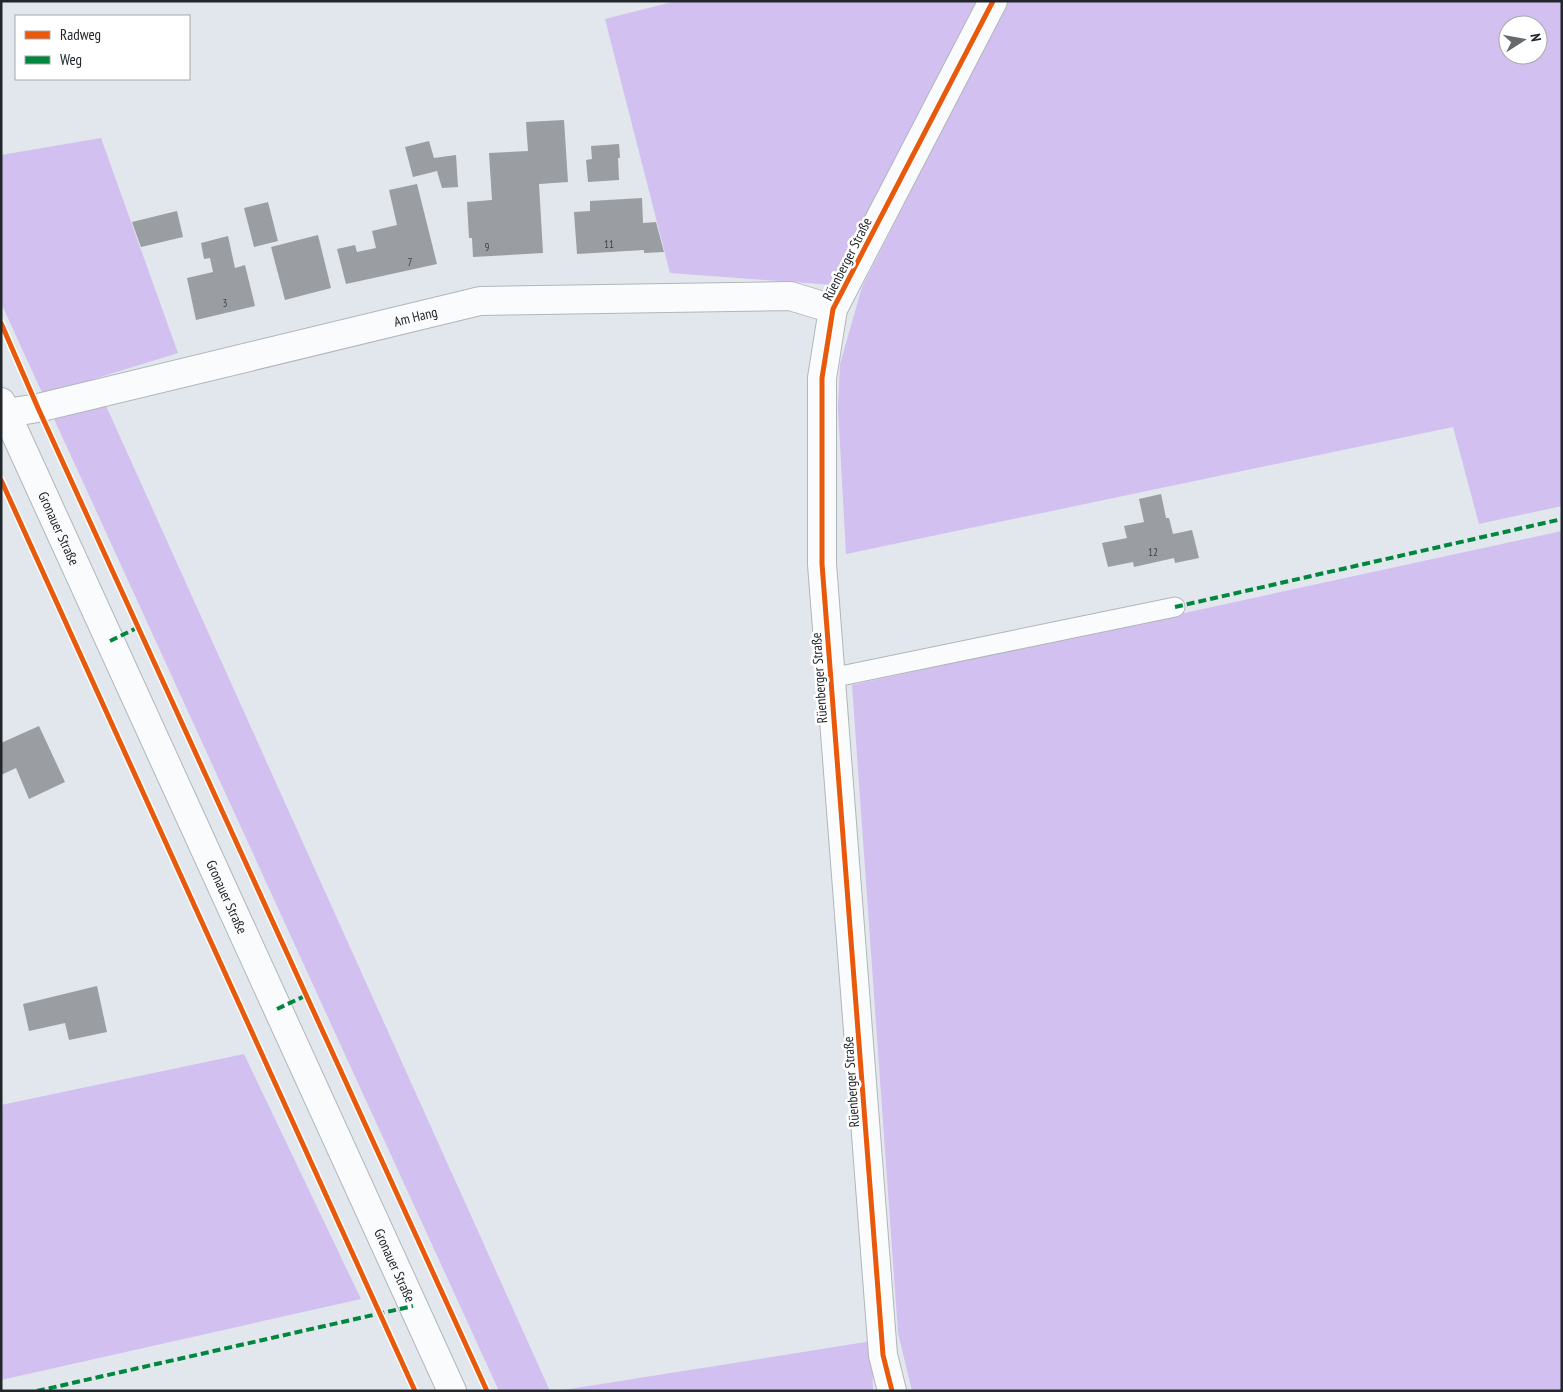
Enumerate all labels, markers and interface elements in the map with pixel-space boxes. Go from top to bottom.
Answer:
legend [15,15,190,80]
north arrow [1498,15,1548,65]
text: Radweg [60,25,101,44]
text: N [1526,32,1545,43]
text: Weg [60,50,82,69]
street label: Rüenberger Straße [818,214,876,304]
house number: 11 [604,237,614,251]
house number: 9 [485,240,490,254]
house number: 7 [408,255,413,269]
house number: 3 [223,296,228,310]
street label: Am Hang [392,303,439,331]
street label: Gronauer Straße [34,489,83,568]
house number: 12 [1148,545,1158,559]
street label: Rüenberger Straße [807,632,831,724]
street label: Gronauer Straße [202,857,251,937]
street label: Rüenberger Straße [839,1036,863,1128]
street label: Gronauer Straße [370,1226,419,1305]

